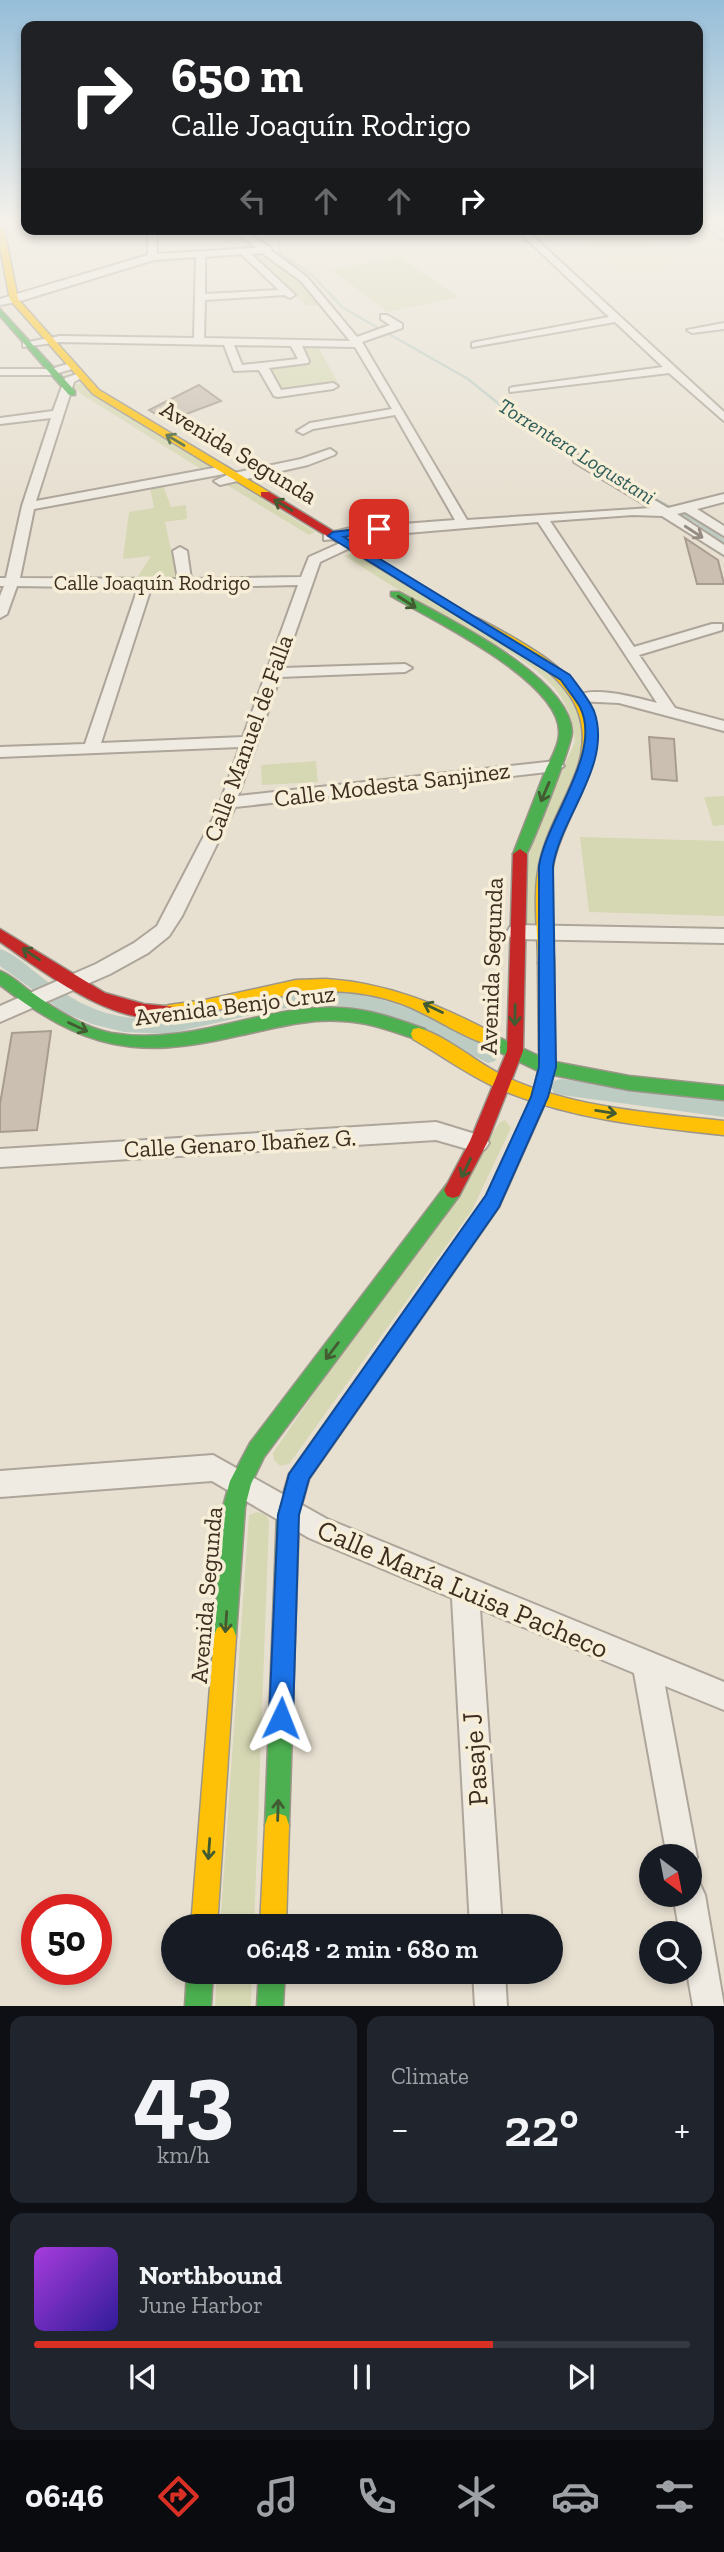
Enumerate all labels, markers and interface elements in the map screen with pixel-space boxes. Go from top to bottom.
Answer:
text: 650 m [171,46,303,105]
icon: right [56,49,147,140]
text: Calle Joaquín Rodrigo [171,106,471,144]
icon: left [234,182,272,220]
icon: ahead [307,182,345,220]
icon: ahead [380,182,418,220]
icon: right [453,182,491,220]
water label: Torrentera Logustani [494,393,660,509]
street label: Avenida Segunda [155,394,323,510]
one-way arrow [166,433,186,447]
one-way arrow [274,498,294,512]
pin [349,499,409,559]
icon: arrive [360,510,398,548]
one-way arrow [684,524,703,539]
street label: Calle Joaquín Rodrigo [54,570,250,595]
one-way arrow [397,594,416,609]
street label: Calle Manuel de Falla [197,630,299,846]
street label: Calle Modesta Sanjinez [272,755,512,813]
one-way arrow [537,781,550,802]
street label: Avenida Segunda [473,876,509,1055]
one-way arrow [22,947,41,961]
street label: Avenida Benjo Cruz [133,978,337,1032]
one-way arrow [423,1001,444,1015]
one-way arrow [508,1003,522,1026]
one-way arrow [67,1021,88,1034]
one-way arrow [594,1106,617,1119]
street label: Calle Genaro Ibañez G. [123,1122,357,1164]
one-way arrow [458,1157,472,1178]
one-way arrow [324,1342,339,1360]
street label: Avenida Segunda [184,1505,228,1685]
street label: Calle María Luisa Pacheco [313,1513,613,1665]
one-way arrow [219,1610,232,1633]
position arrow [244,1681,318,1755]
street label: Pasaje J [455,1711,495,1807]
one-way arrow [271,1798,284,1821]
one-way arrow [203,1837,216,1860]
north arrow [639,1844,702,1908]
map controls [639,1844,702,1984]
speed limit sign: 50 [21,1894,112,1985]
button: search [639,1921,702,1984]
text: 06:48 · 2 min · 680 m [246,1933,478,1965]
text: 43 [133,2041,234,2150]
text: Climate [391,2062,469,2090]
text: 22° [504,2097,579,2159]
text: − [391,2106,409,2152]
text: + [674,2106,690,2152]
text: km/h [157,2141,210,2169]
text: Northbound [139,2259,282,2291]
text: June Harbor [139,2291,263,2319]
icon: previous [124,2358,162,2396]
icon: pause [343,2358,381,2396]
icon: next [562,2358,600,2396]
icon: directions [154,2472,203,2521]
icon: music [253,2472,302,2521]
icon: phone [352,2472,401,2521]
icon: climate [452,2472,501,2521]
icon: car [551,2472,600,2521]
icon: filters [650,2472,699,2521]
text: 06:46 [25,2477,104,2515]

